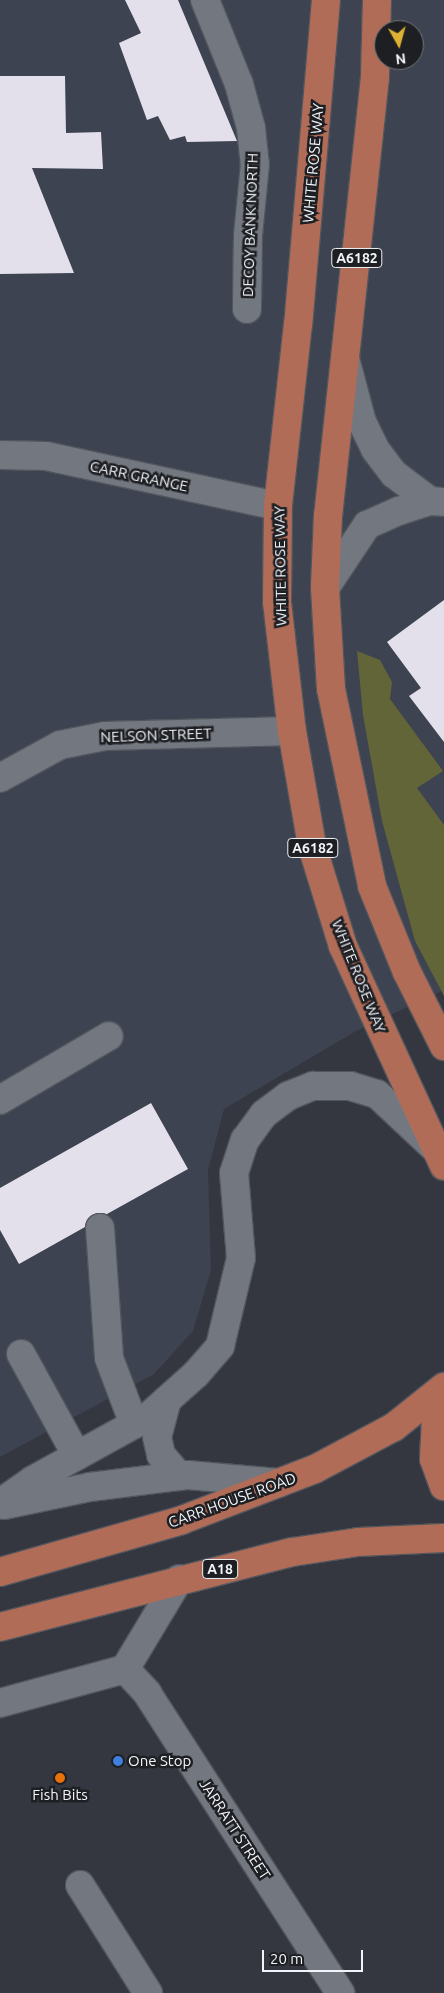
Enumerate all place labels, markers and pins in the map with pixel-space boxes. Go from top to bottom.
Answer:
place label: One Stop [128,1752,191,1770]
marker: One Stop [112,1755,124,1767]
marker: Fish Bits [54,1772,66,1784]
place label: Fish Bits [32,1786,88,1804]

